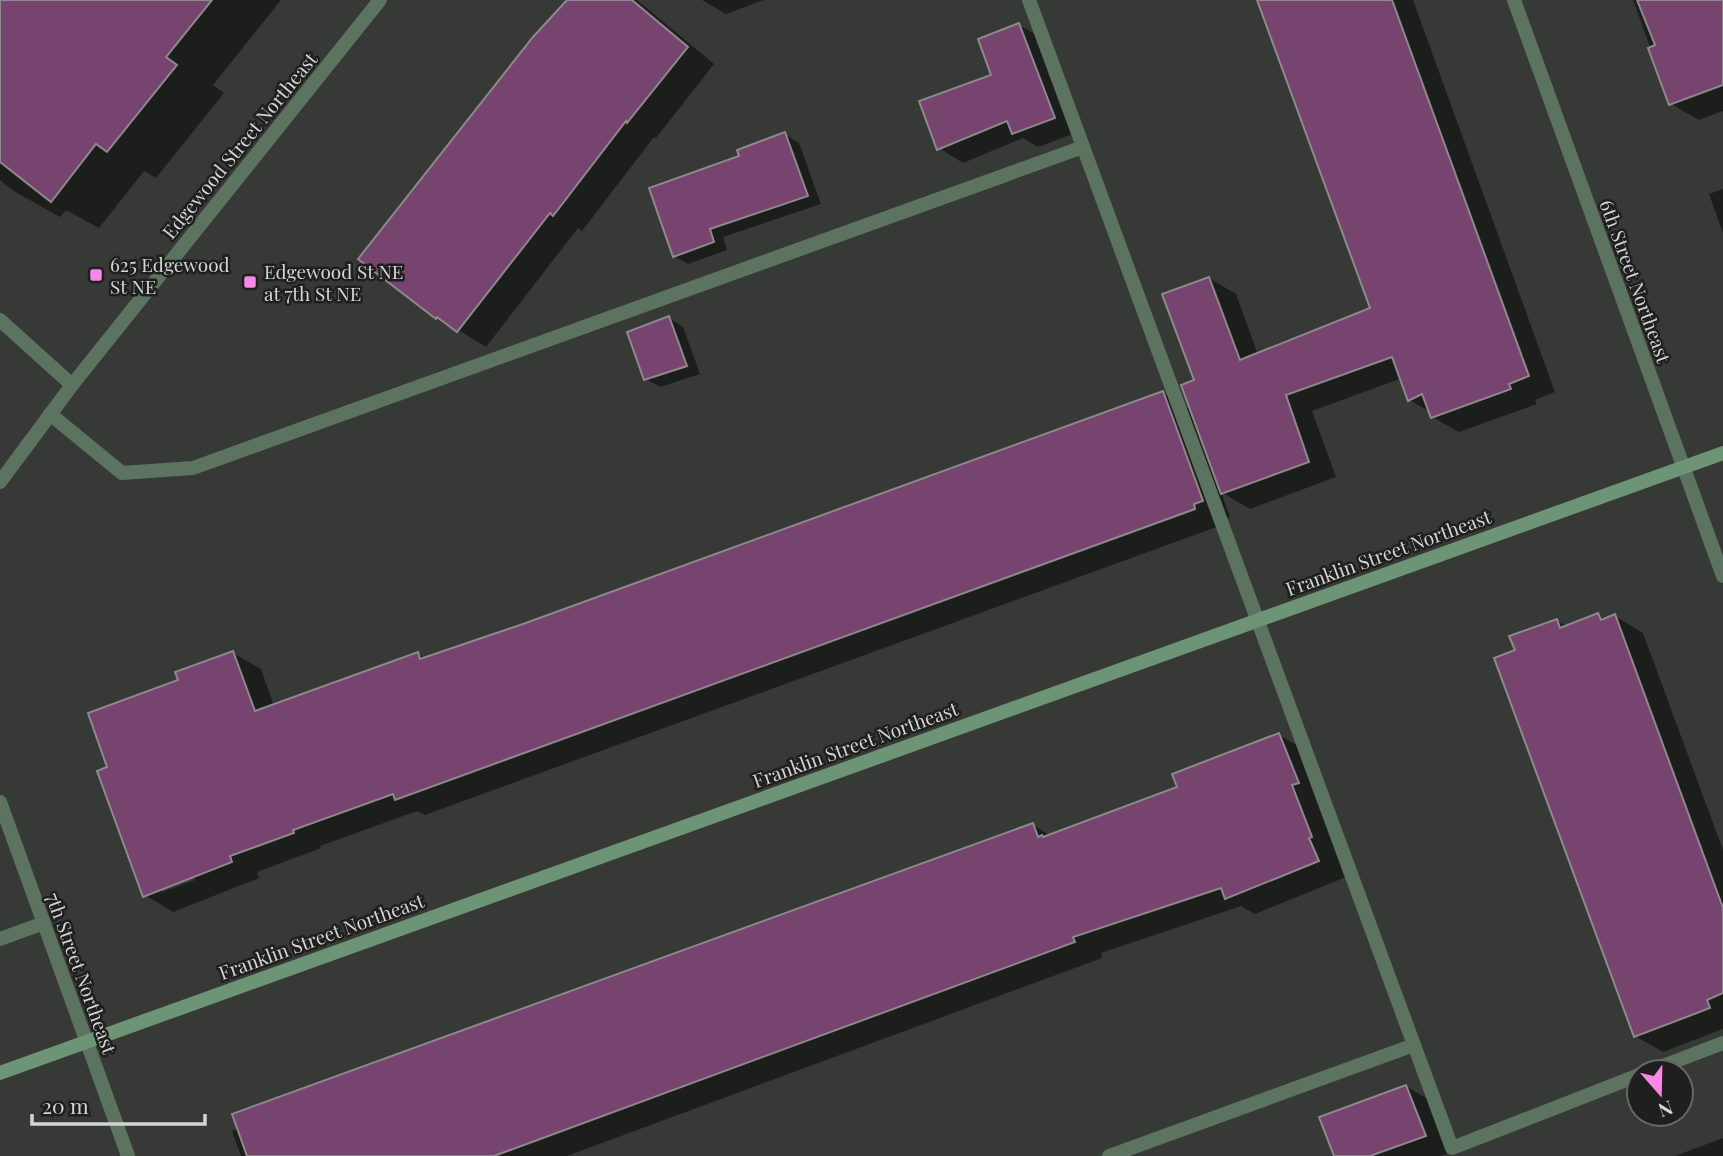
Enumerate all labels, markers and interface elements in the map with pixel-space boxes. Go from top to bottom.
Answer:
street label: Edgewood Street Northeast [156,46,322,244]
street label: 6th Street Northeast [1594,196,1678,367]
place label: 625 Edgewood St NE [110,251,230,299]
place label: Edgewood St NE at 7th St NE [264,258,403,306]
marker: 625 Edgewood St NE [88,267,104,283]
marker: Edgewood St NE at 7th St NE [242,274,258,290]
street label: Franklin Street Northeast [1282,503,1494,601]
street label: Franklin Street Northeast [749,695,961,793]
street label: Franklin Street Northeast [215,887,427,985]
street label: 7th Street Northeast [41,889,123,1058]
north arrow [1625,1058,1695,1128]
scale bar [32,1082,205,1126]
text: 20 m [42,1091,89,1119]
text: N [1655,1095,1677,1125]

